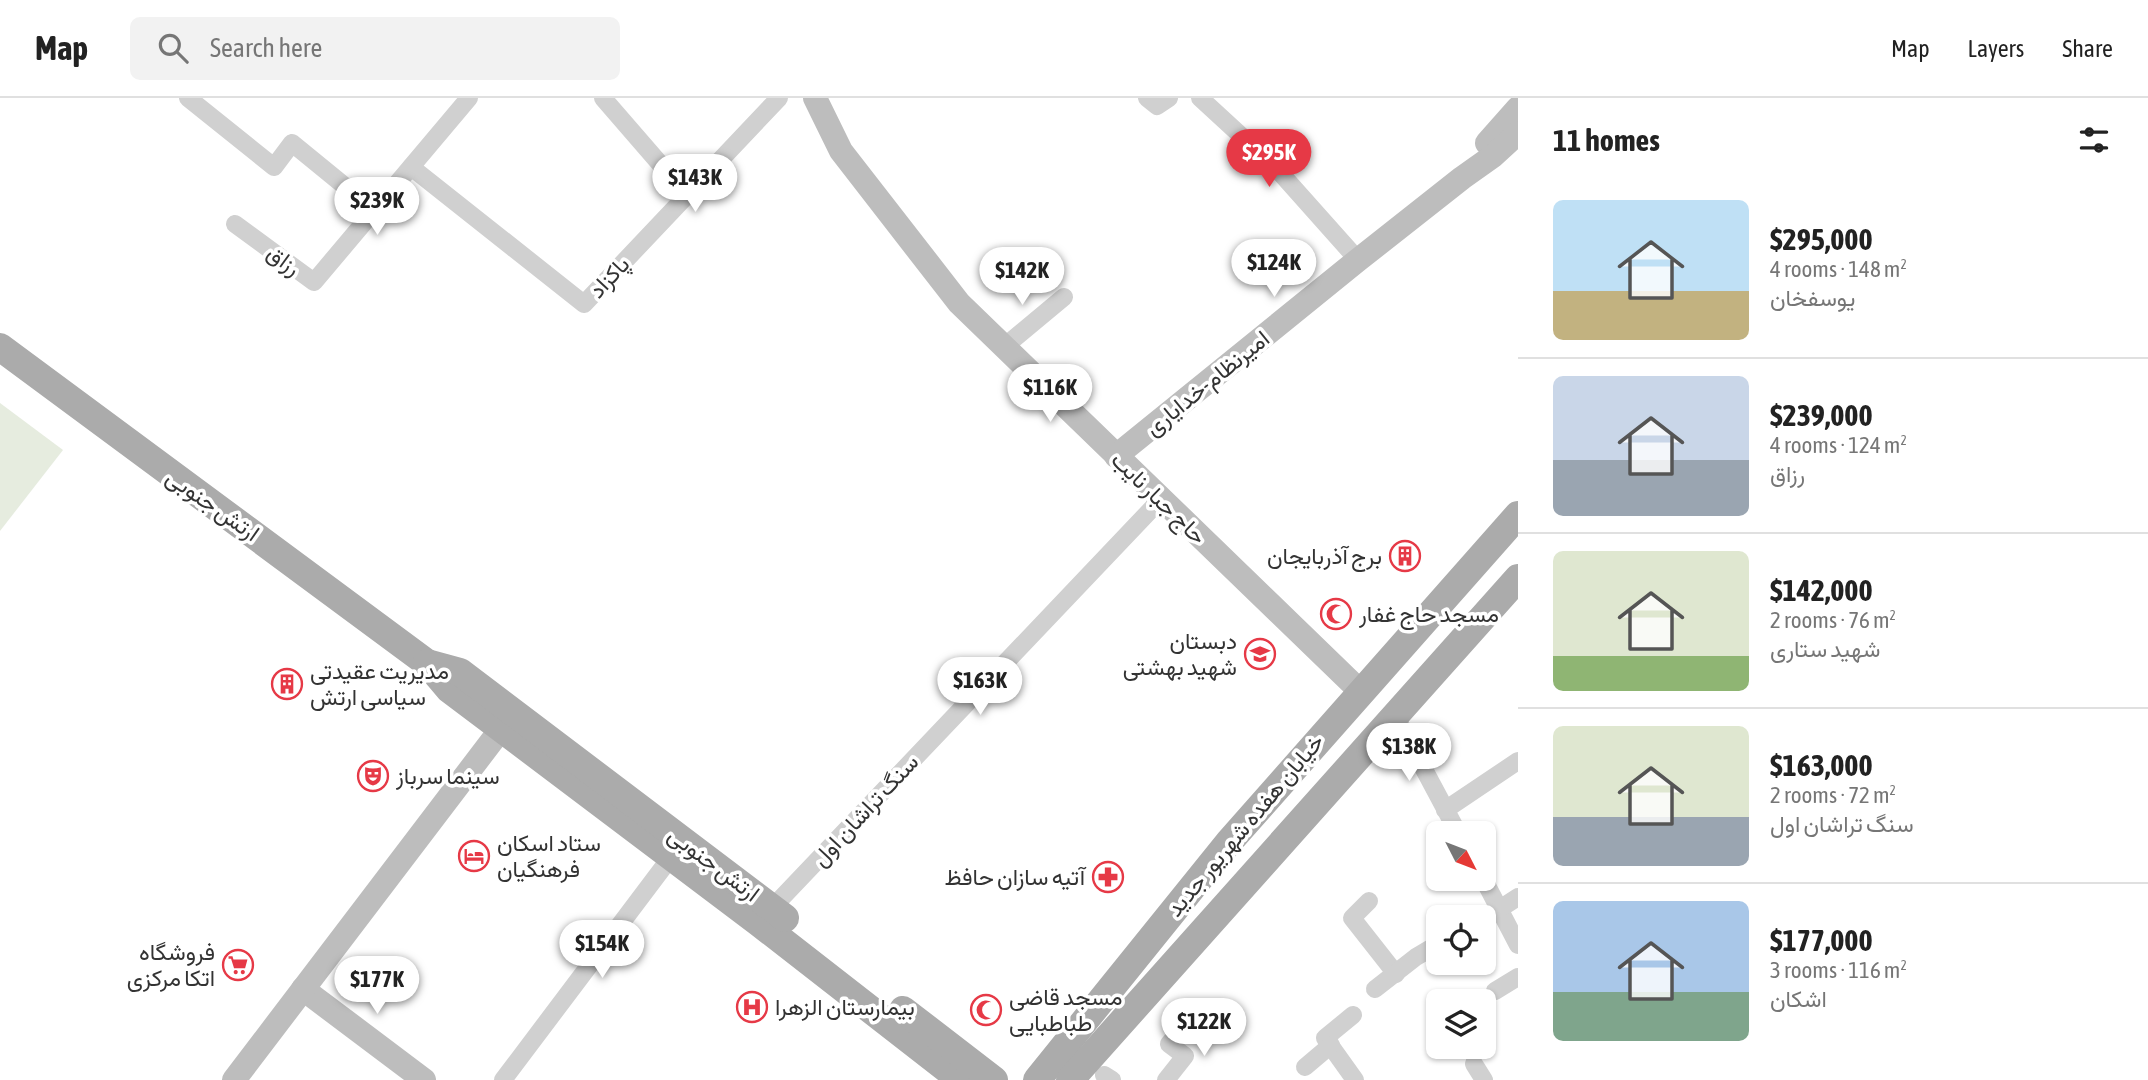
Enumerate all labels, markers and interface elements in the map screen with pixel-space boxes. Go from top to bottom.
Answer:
search box [130,17,620,80]
text: Map [35,29,88,67]
icon: search [154,29,192,67]
text: Search here [210,33,322,63]
text: Map [1891,35,1930,62]
text: Layers [1968,35,2024,62]
text: Share [2062,35,2113,62]
icon: filters [2075,121,2113,159]
text: 11 homes [1553,123,1660,157]
pin: $295K [1220,130,1318,189]
text: $295K [1242,139,1296,165]
pin: $143K [646,155,744,214]
text: $143K [668,164,722,190]
pin: $239K [328,178,426,237]
text: $239K [350,187,404,213]
text: $295,000 [1770,222,1873,256]
icon: home [1609,228,1693,312]
street label: رزاق [261,239,306,282]
pin: $124K [1225,240,1323,299]
pin: $142K [973,248,1071,307]
text: $124K [1247,249,1301,275]
street label: پاکزاد [583,251,637,305]
text: 4 rooms · 148 m² [1770,256,1907,282]
text: $142K [995,257,1049,283]
text: یوسفخان [1770,285,1855,311]
street label: امیرنظام-خدایاری [1140,325,1275,442]
pin: $116K [1001,364,1099,424]
text: $116K [1023,374,1077,400]
text: $239,000 [1770,398,1873,432]
icon: home [1609,404,1693,488]
text: 4 rooms · 124 m² [1770,432,1907,458]
street label: حاج جبار نایب [1104,446,1212,552]
text: رزاق [1770,461,1805,487]
street label: ارتش جنوبی [160,464,264,548]
building icon: برج آذربایجان [1388,539,1422,573]
place label: برج آذربایجان [1267,543,1382,572]
text: $142,000 [1770,573,1873,607]
icon: home [1609,579,1693,663]
mosque icon: مسجد حاج غفار [1319,597,1353,631]
place label: مسجد حاج غفار [1358,601,1499,630]
text: 2 rooms · 76 m² [1770,607,1896,633]
place label: دبستان شهید بهشتی [1123,628,1237,682]
text: شهید ستاری [1770,636,1880,662]
school or university icon: دبستان شهید بهشتی [1243,637,1277,671]
place label: مدیریت عقیدتی سیاسی ارتش [310,658,449,712]
pin: $163K [931,658,1029,717]
building icon: مدیریت عقیدتی سیاسی ارتش [270,667,304,701]
text: $163K [953,667,1007,693]
pin: $138K [1360,724,1458,783]
street label: خیابان هفده شهریور جدید [1161,729,1330,923]
text: $138K [1382,733,1436,759]
text: $163,000 [1770,748,1873,782]
street label: سنگ تراشان اول [807,749,925,873]
icon: home [1609,754,1693,838]
theatre icon: سینما سرباز [356,759,390,793]
place label: سینما سرباز [395,763,500,791]
text: 2 rooms · 72 m² [1770,782,1896,808]
text: سنگ تراشان اول [1770,811,1914,837]
street label: ارتش جنوبی [662,821,765,908]
north arrow [1426,821,1496,891]
map controls [1426,821,1496,1059]
place label: ستاد اسکان فرهنگیان [497,830,601,884]
hotel icon: ستاد اسکان فرهنگیان [457,839,491,873]
pharmacy icon: آتیه سازان حافظ [1091,860,1125,894]
place label: آتیه سازان حافظ [944,864,1087,892]
button: locate [1426,905,1496,975]
pin: $154K [553,920,651,980]
text: $177,000 [1770,923,1873,957]
icon: home [1609,929,1693,1013]
text: $154K [575,930,629,956]
place label: فروشگاه اتکا مرکزی [127,939,215,993]
supermarket icon: فروشگاه اتکا مرکزی [221,948,255,982]
pin: $177K [328,956,426,1016]
text: 3 rooms · 116 m² [1770,957,1907,983]
text: $177K [350,966,404,992]
place label: مسجد قاضی طباطبایی [1009,984,1122,1037]
text: اشکان [1770,986,1827,1012]
button: layers [1426,989,1496,1059]
hospital icon: بیمارستان الزهرا [735,990,769,1024]
mosque icon: مسجد قاضی طباطبایی [969,993,1003,1027]
place label: بیمارستان الزهرا [775,994,915,1022]
pin: $122K [1155,998,1253,1058]
text: $122K [1177,1008,1231,1034]

